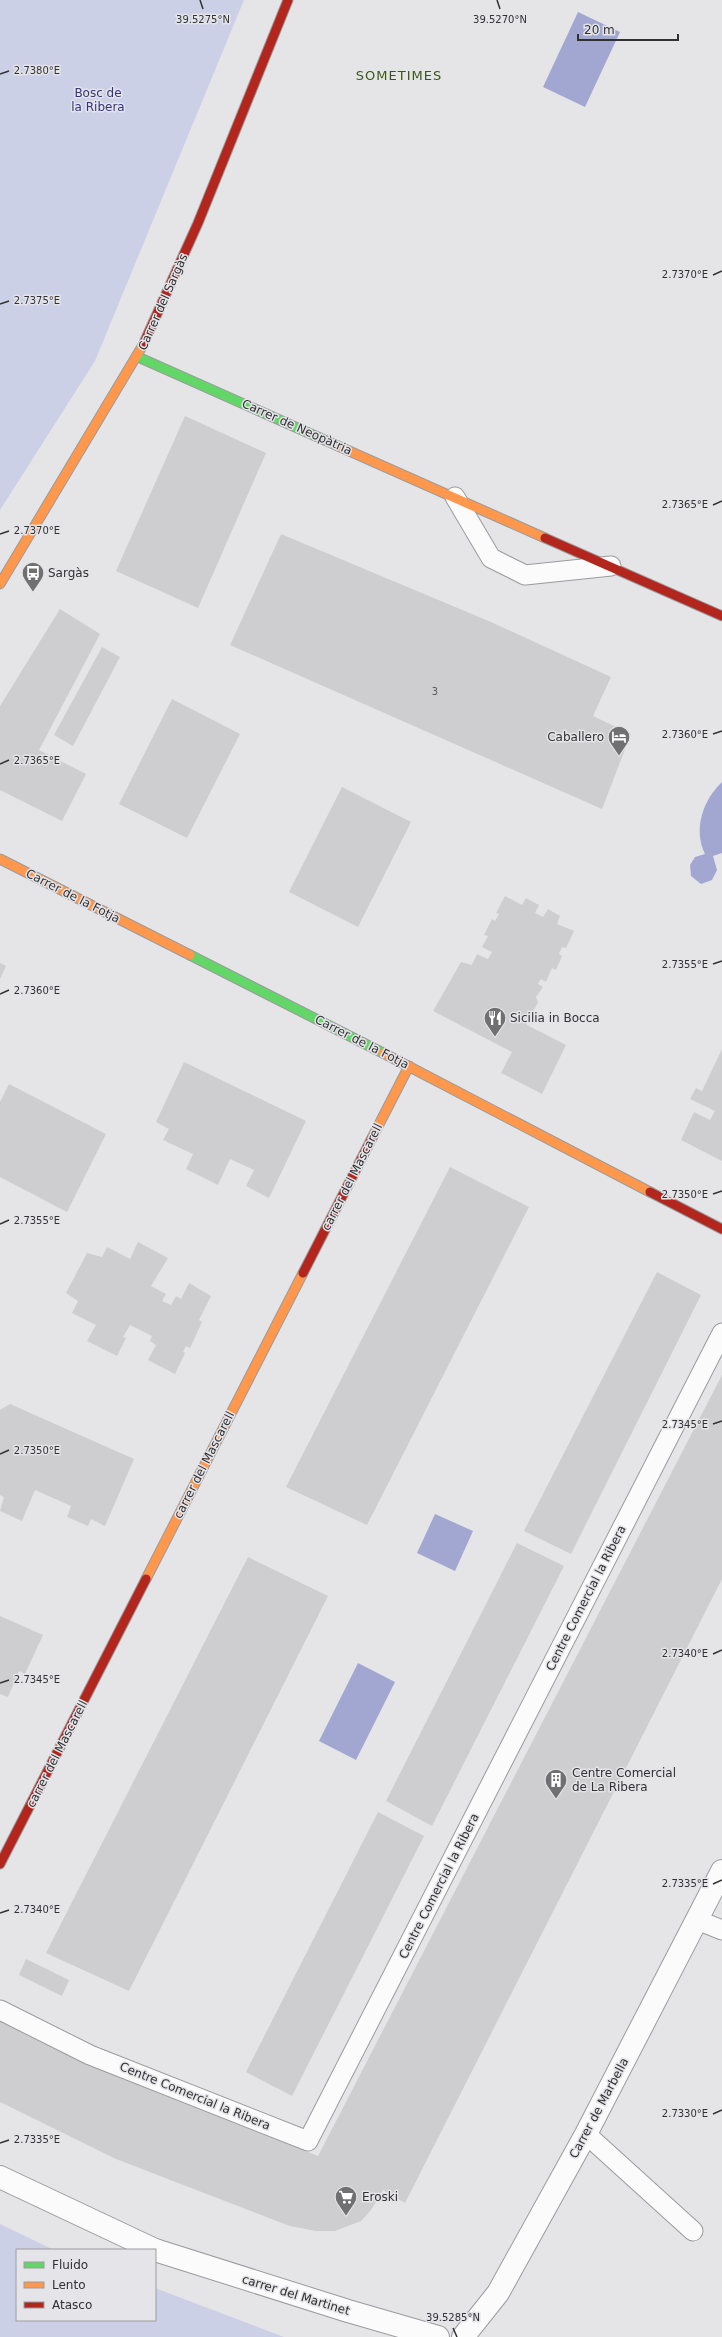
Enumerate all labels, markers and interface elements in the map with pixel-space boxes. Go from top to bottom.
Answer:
text: 39.5275°N [176,14,230,25]
text: 39.5270°N [473,14,527,25]
scale bar [578,16,678,42]
text: 20 m [584,23,615,37]
text: 2.7380°E [14,65,60,76]
district label: SOMETIMES [356,68,442,83]
park label: Bosc de la Ribera [71,86,125,114]
street label: Carrer del Sargàs [135,251,191,353]
text: 2.7370°E [662,269,708,280]
text: 2.7375°E [14,295,60,306]
street label: Carrer de Neopàtria [240,396,354,458]
text: 2.7365°E [662,499,708,510]
text: 2.7370°E [14,525,60,536]
bus stop icon: Sargàs [20,560,46,593]
place label: Sargàs [48,566,89,580]
house number: 3 [432,686,438,697]
hotel icon: Caballero [606,724,632,757]
text: 2.7360°E [662,729,708,740]
place label: Caballero [547,730,604,744]
text: 2.7365°E [14,755,60,766]
street label: Carrer de la Fotja [24,866,122,926]
text: 2.7355°E [662,959,708,970]
text: 2.7360°E [14,985,60,996]
restaurant icon: Sicilia in Bocca [482,1005,508,1038]
place label: Sicilia in Bocca [510,1011,600,1025]
street label: Carrer de la Fotja [313,1012,411,1072]
street label: carrer del Mascarell [319,1121,385,1233]
text: 2.7350°E [662,1189,708,1200]
text: 2.7355°E [14,1215,60,1226]
street label: carrer del Mascarell [171,1409,237,1521]
text: 2.7345°E [662,1419,708,1430]
text: 2.7350°E [14,1445,60,1456]
street label: Centre Comercial la Ribera [543,1523,629,1673]
text: 2.7340°E [662,1648,708,1659]
text: 2.7345°E [14,1674,60,1685]
street label: carrer del Mascarell [24,1698,90,1810]
place label: Centre Comercial de La Ribera [572,1766,676,1794]
building icon: Centre Comercial de La Ribera [543,1767,569,1800]
street label: Centre Comercial la Ribera [396,1811,482,1961]
text: 2.7335°E [662,1878,708,1889]
text: 2.7340°E [14,1904,60,1915]
street label: Carrer de Marbella [567,2055,631,2161]
street label: Centre Comercial la Ribera [118,2059,272,2133]
text: 2.7330°E [662,2108,708,2119]
text: 2.7335°E [14,2134,60,2145]
supermarket icon: Eroski [333,2184,359,2217]
place label: Eroski [362,2190,398,2204]
legend [16,2249,156,2321]
text: Fluido [52,2258,88,2272]
street label: carrer del Martinet [240,2272,352,2318]
text: Lento [52,2278,86,2292]
text: Atasco [52,2298,92,2312]
text: 39.5285°N [426,2312,480,2323]

